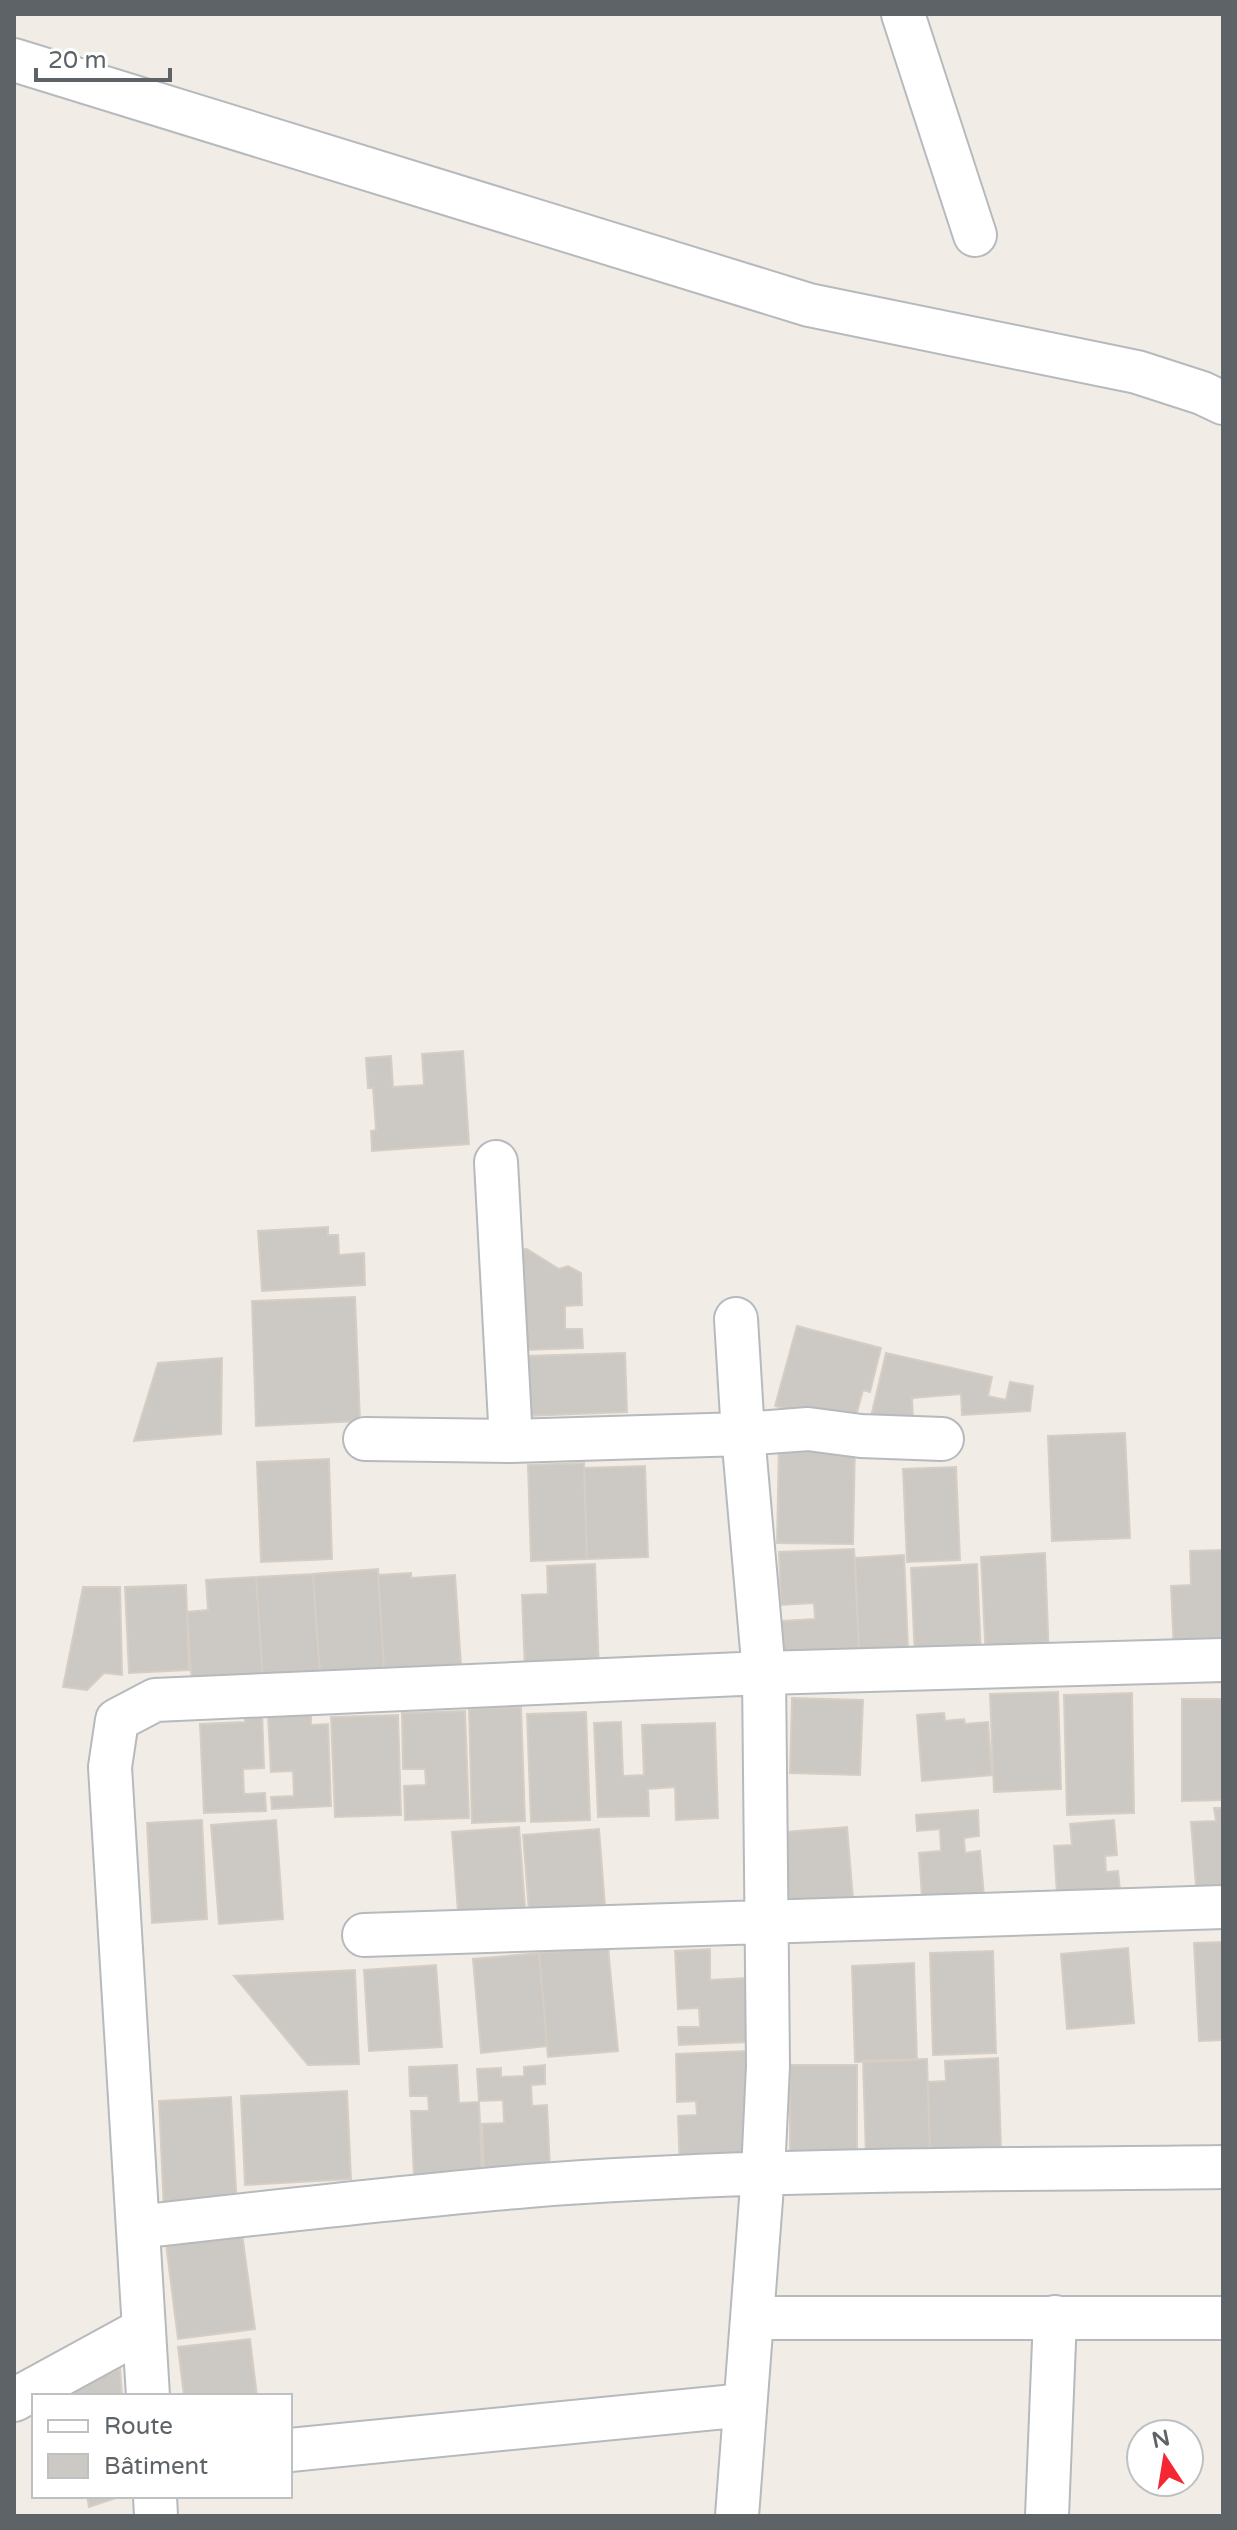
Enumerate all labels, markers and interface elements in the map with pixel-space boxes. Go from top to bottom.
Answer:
scale bar [36,32,170,82]
text: 20 m [48,46,106,75]
legend [32,2394,292,2498]
text: Route [104,2412,173,2441]
north arrow [1125,2418,1205,2498]
text: N [1150,2425,1172,2454]
text: Bâtiment [104,2452,208,2481]

